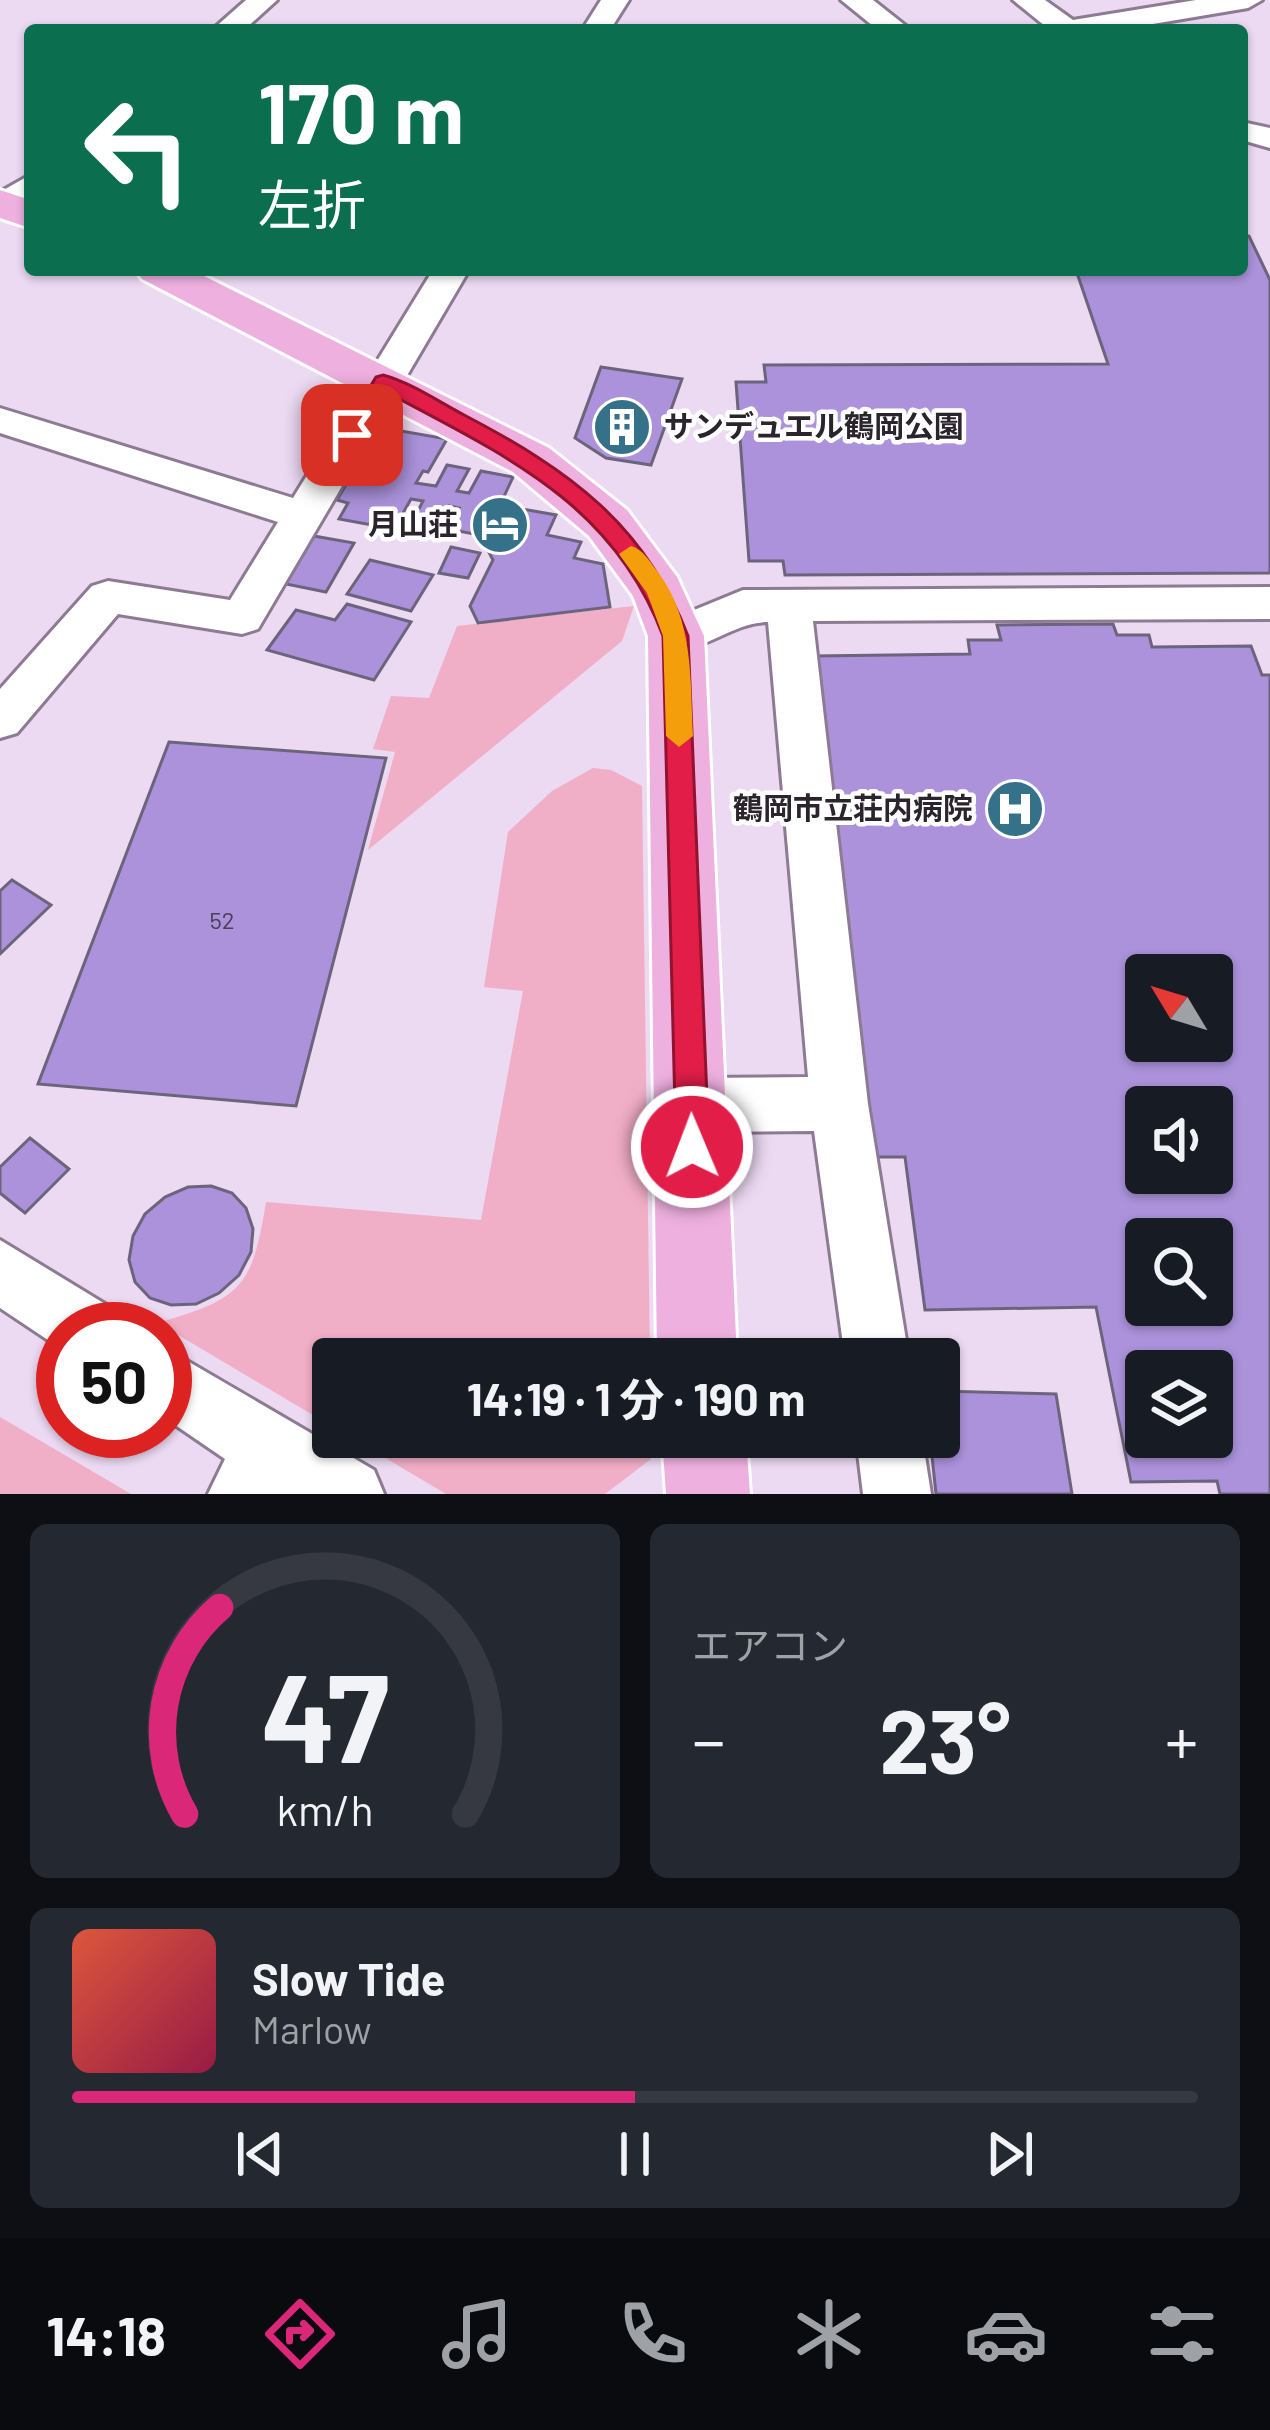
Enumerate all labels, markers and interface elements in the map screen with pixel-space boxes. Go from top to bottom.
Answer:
text: 170 m [258,60,464,161]
icon: left [60,72,216,228]
text: 左折 [258,171,366,236]
pin [301,384,403,486]
building icon: サンデュエル鶴岡公園 [591,396,653,458]
icon: arrive [319,402,385,468]
place label: サンデュエル鶴岡公園 [664,407,964,443]
hotel icon: 月山荘 [469,494,531,556]
place label: 月山荘 [368,505,458,541]
hospital icon: 鶴岡市立荘内病院 [984,778,1046,840]
place label: 鶴岡市立荘内病院 [733,789,973,825]
house number: 52 [209,905,235,934]
north arrow [1125,954,1233,1062]
map controls [1125,954,1233,1458]
position arrow [629,1084,755,1210]
button: sound [1125,1086,1233,1194]
button: search [1125,1218,1233,1326]
speed limit sign: 50 [36,1302,192,1458]
button: layers [1125,1350,1233,1458]
text: 14:19 · 1 分 · 190 m [467,1371,805,1425]
text: エアコン [692,1621,848,1668]
text: 47 [261,1638,389,1788]
text: 23° [879,1684,1011,1792]
text: − [692,1699,725,1778]
text: + [1165,1699,1198,1778]
text: km/h [276,1783,374,1835]
text: Slow Tide [252,1951,445,2005]
text: Marlow [252,2005,372,2052]
icon: previous [227,2121,293,2187]
icon: pause [602,2121,668,2187]
icon: next [977,2121,1043,2187]
icon: directions [258,2292,342,2376]
icon: music [435,2292,519,2376]
icon: phone [611,2292,695,2376]
icon: climate [787,2292,871,2376]
icon: car [964,2292,1048,2376]
icon: filters [1140,2292,1224,2376]
text: 14:18 [46,2302,166,2367]

